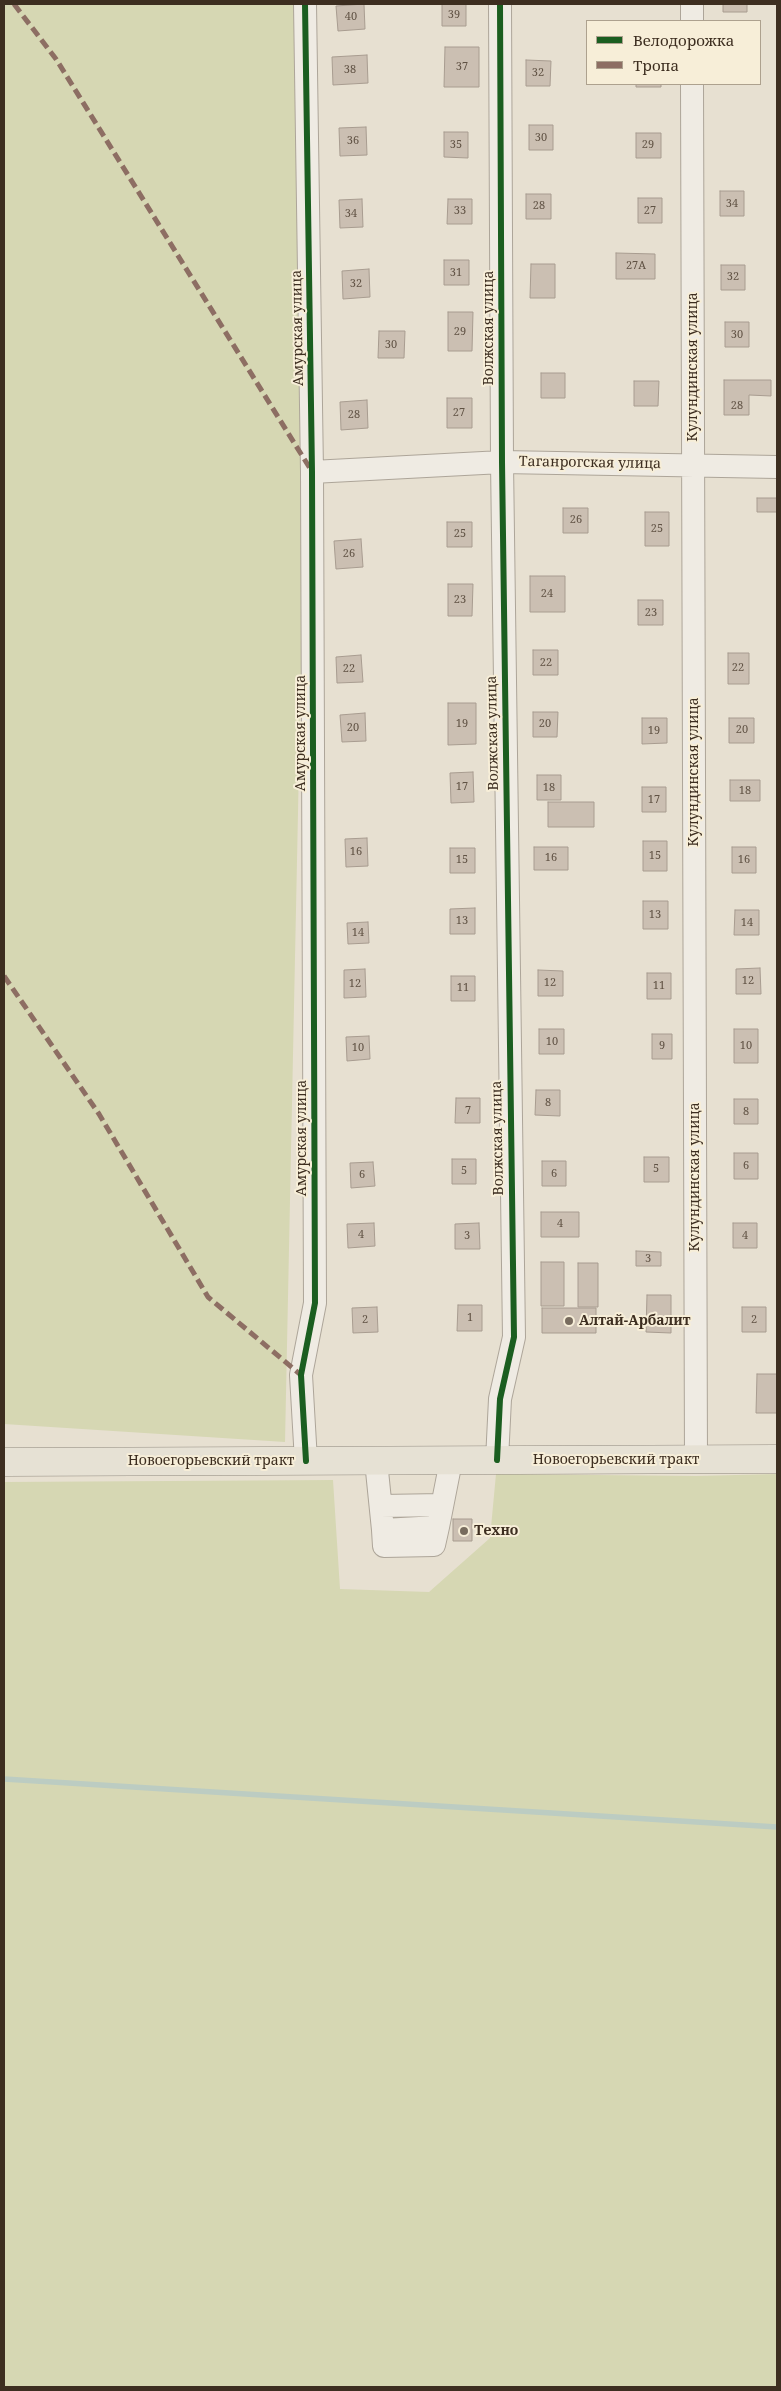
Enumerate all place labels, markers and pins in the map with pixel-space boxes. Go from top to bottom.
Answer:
place label: Алтай-Арбалит [579,1313,691,1329]
marker: Алтай-Арбалит [563,1315,575,1327]
place label: Техно [474,1523,518,1539]
marker: Техно [458,1525,470,1537]

